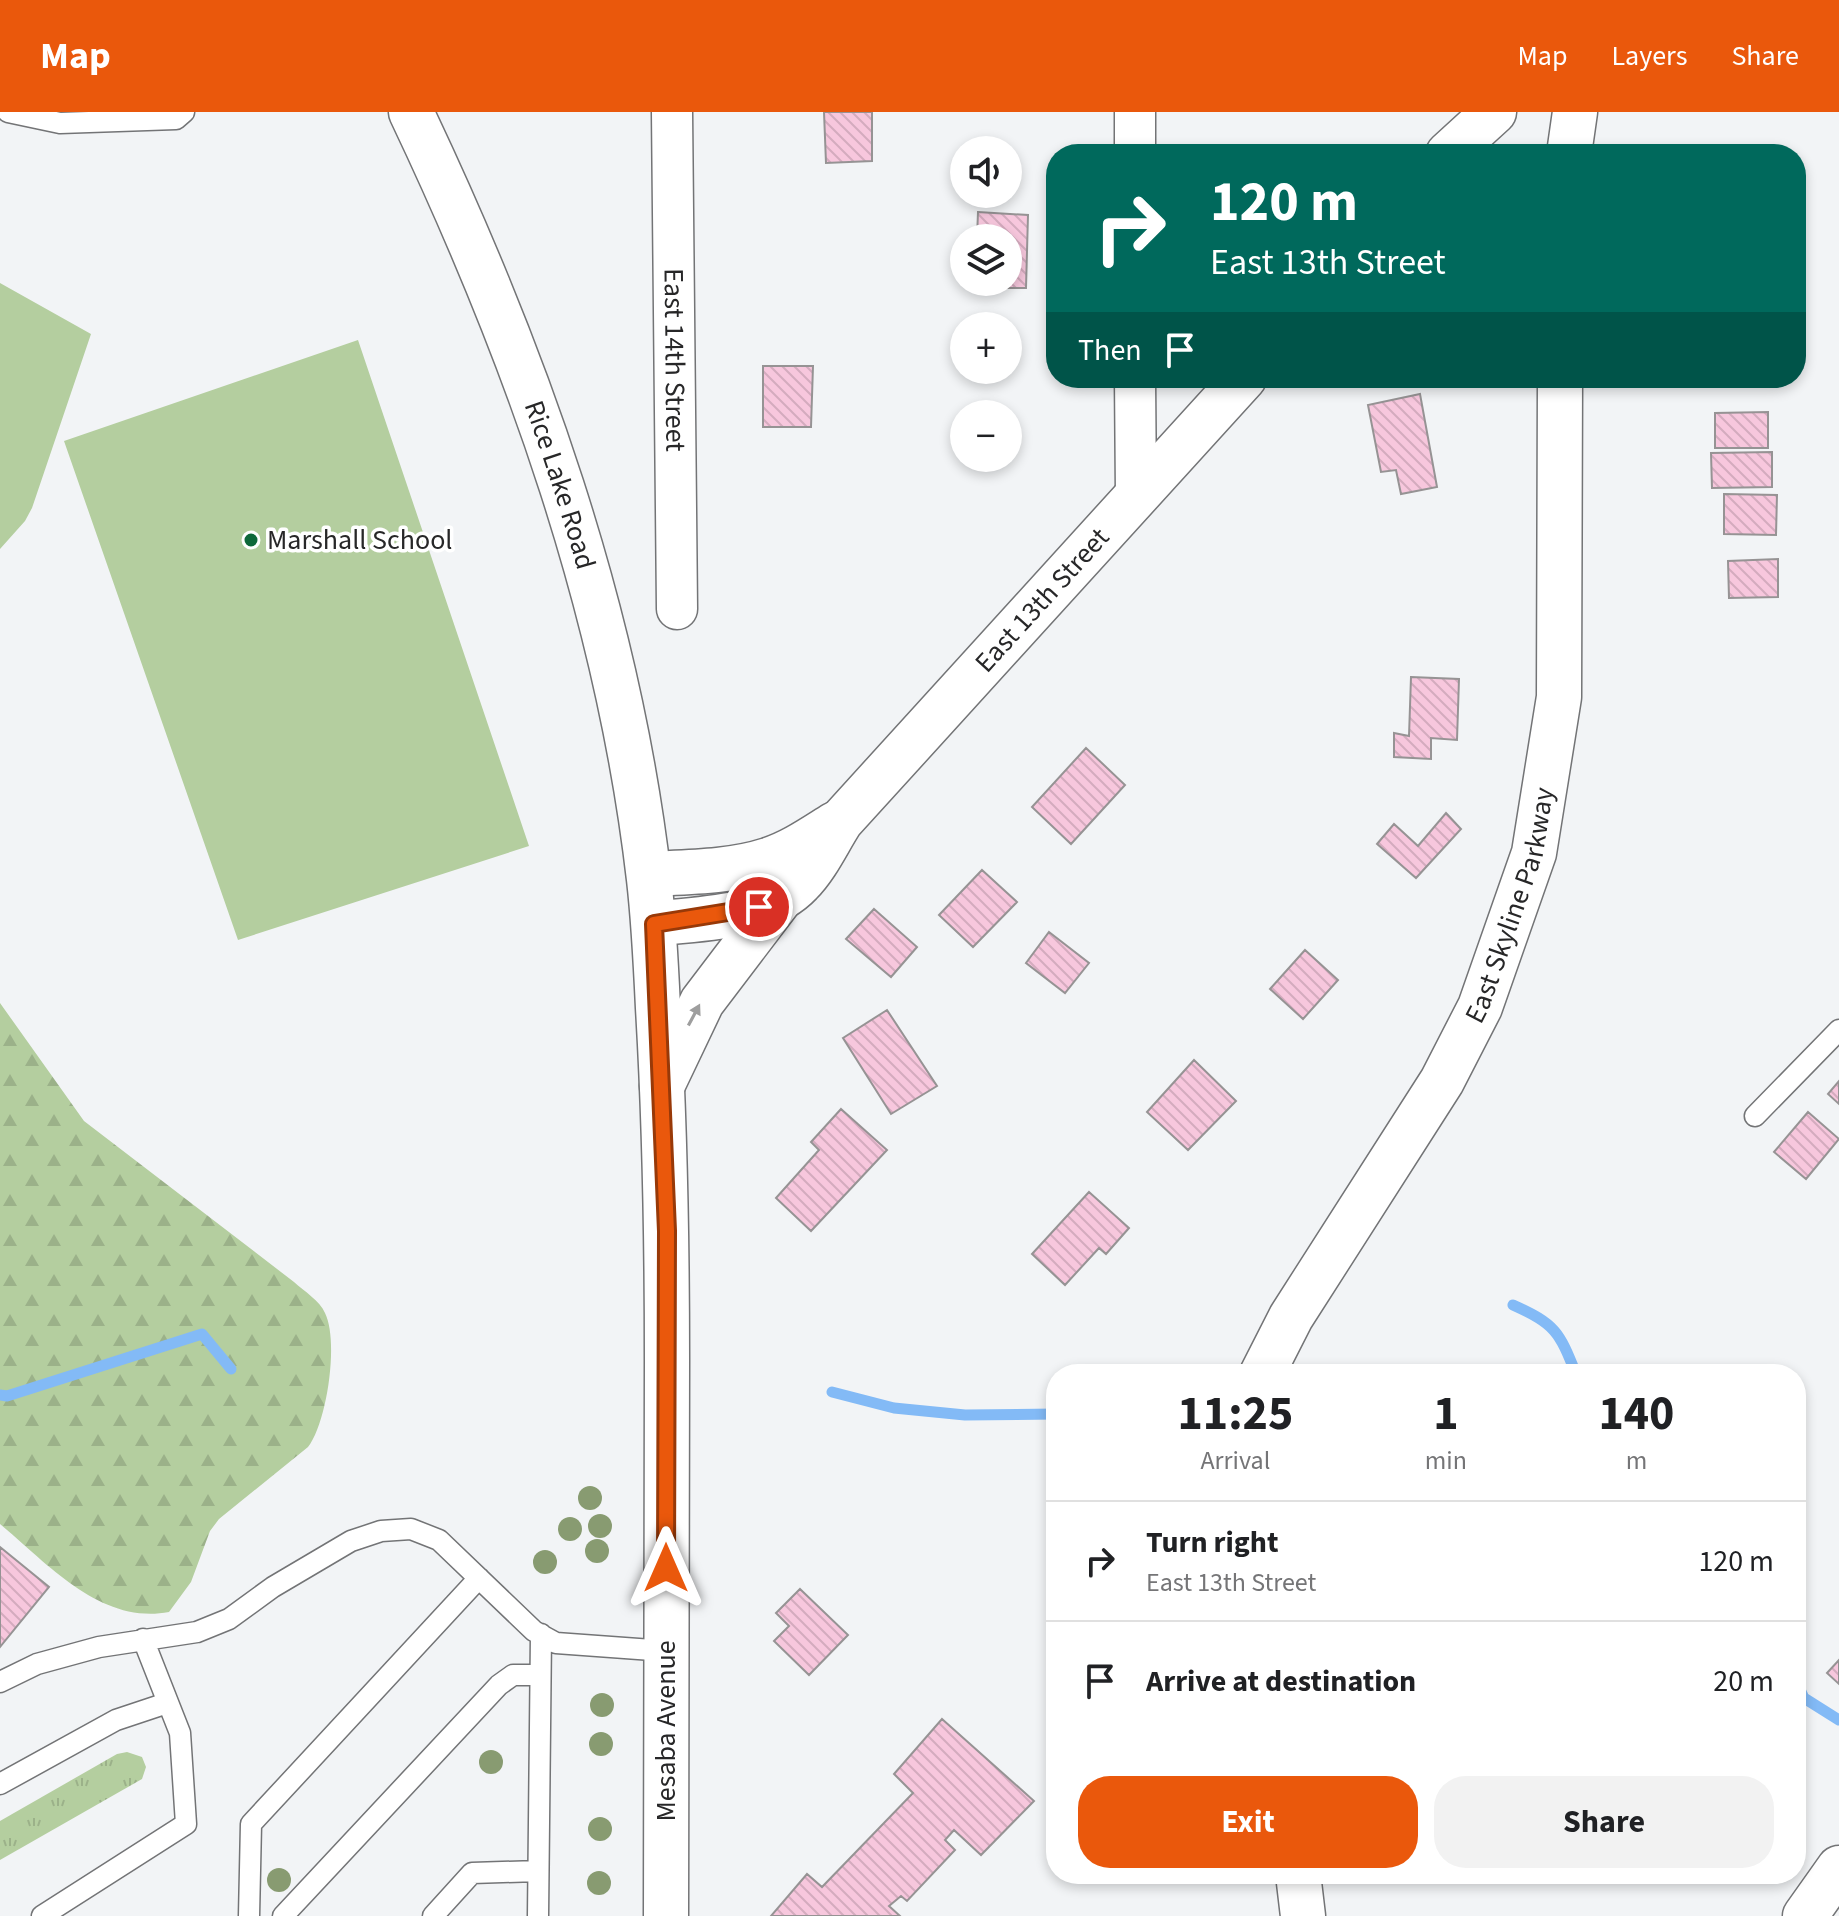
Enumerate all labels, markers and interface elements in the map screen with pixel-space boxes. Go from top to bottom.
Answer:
text: Map [40,29,111,83]
text: Map [1517,36,1567,76]
text: Layers [1611,36,1687,76]
text: Share [1731,36,1799,76]
map controls [950,136,1022,472]
button: sound [950,136,1022,208]
text: 120 m [1210,163,1358,242]
icon: right [1078,176,1182,280]
button: layers [950,224,1022,296]
text: East 13th Street [1210,237,1446,288]
street label: East 14th Street [654,268,695,452]
button: + [950,312,1022,384]
icon: arrive [1158,328,1202,372]
text: Then [1078,329,1142,372]
street label: Rice Lake Road [514,395,606,574]
button: − [950,400,1022,472]
street label: East 13th Street [965,518,1119,681]
place label: Marshall School [267,520,452,560]
marker: Marshall School [242,531,260,549]
street label: East Skyline Parkway [1455,784,1564,1030]
pin [725,873,793,941]
icon: arrive [737,885,781,929]
one-way arrow [688,1004,701,1027]
text: 11:25 [1177,1380,1293,1448]
text: 1 [1433,1380,1459,1448]
text: 140 [1598,1380,1674,1448]
text: Arrival [1200,1442,1270,1479]
text: min [1425,1442,1467,1479]
text: m [1626,1442,1647,1479]
text: Turn right [1146,1521,1278,1564]
position arrow [624,1526,708,1610]
icon: right [1078,1539,1122,1583]
text: 120 m [1698,1540,1774,1583]
text: East 13th Street [1146,1564,1316,1601]
street label: Mesaba Avenue [646,1640,686,1822]
icon: arrive [1078,1659,1122,1703]
text: Arrive at destination [1146,1660,1416,1703]
text: 20 m [1713,1660,1774,1703]
button: Exit [1078,1776,1418,1868]
button: Share [1434,1776,1774,1868]

